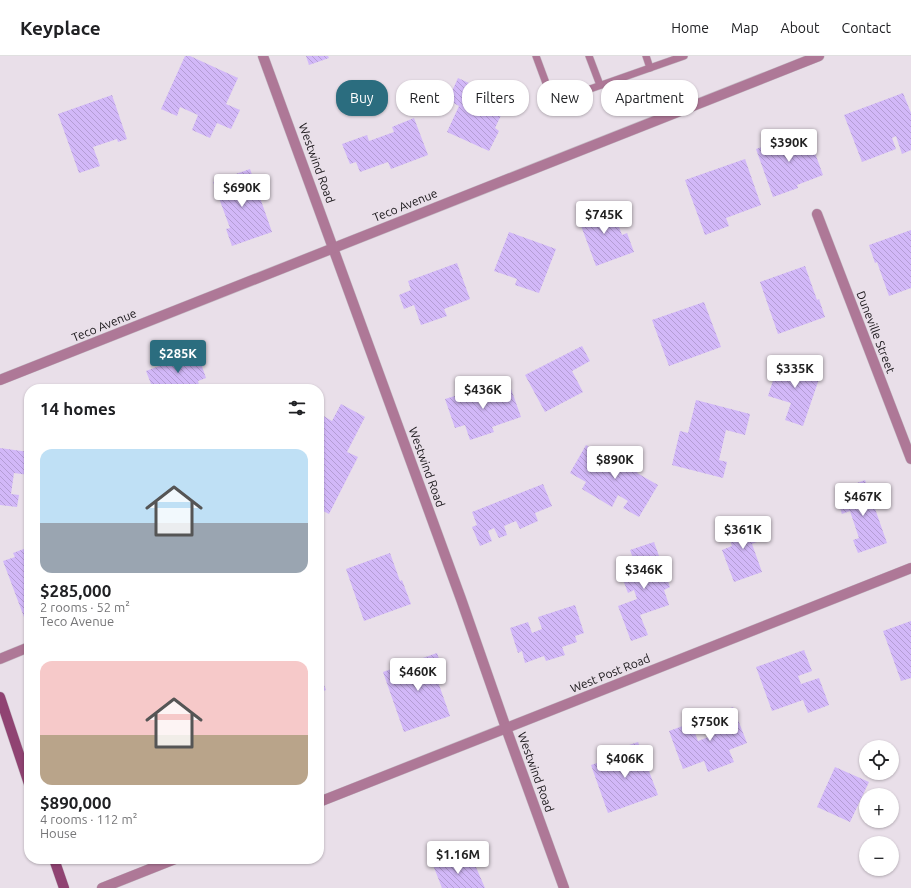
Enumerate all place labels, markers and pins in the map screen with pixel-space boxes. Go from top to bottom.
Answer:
pin: $390K [761,129,817,163]
pin: $690K [214,174,270,208]
pin: $745K [576,201,632,235]
pin: $285K [150,340,206,374]
pin: $335K [767,355,823,389]
pin: $436K [455,376,511,410]
pin: $890K [587,446,643,480]
pin: $467K [835,483,891,517]
pin: $361K [715,516,771,550]
pin: $346K [616,556,672,590]
pin: $460K [390,658,446,692]
pin: $750K [682,708,738,742]
pin: $406K [597,745,653,779]
pin: $1.16M [425,841,491,875]

